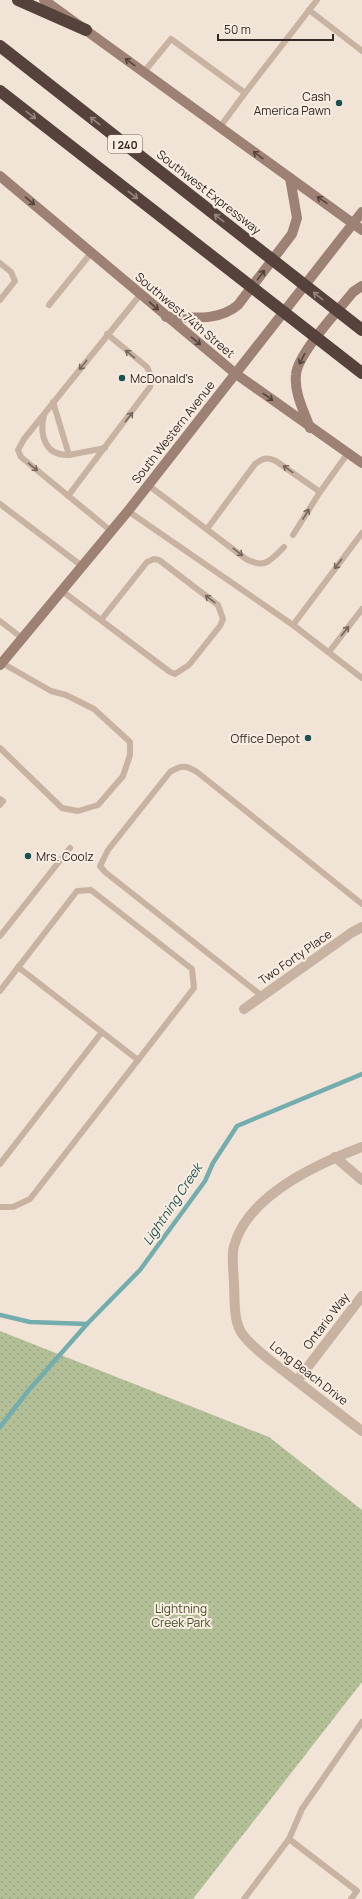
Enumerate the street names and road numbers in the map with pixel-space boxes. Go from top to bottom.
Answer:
road number: I 240 [108,135,142,153]
street label: Southwest Expressway [153,146,265,239]
street label: Southwest 74th Street [132,268,239,362]
street label: South Western Avenue [127,377,219,487]
street label: Two Forty Place [255,925,335,989]
street label: Ontario Way [299,1289,353,1353]
street label: Long Beach Drive [266,1337,352,1409]

